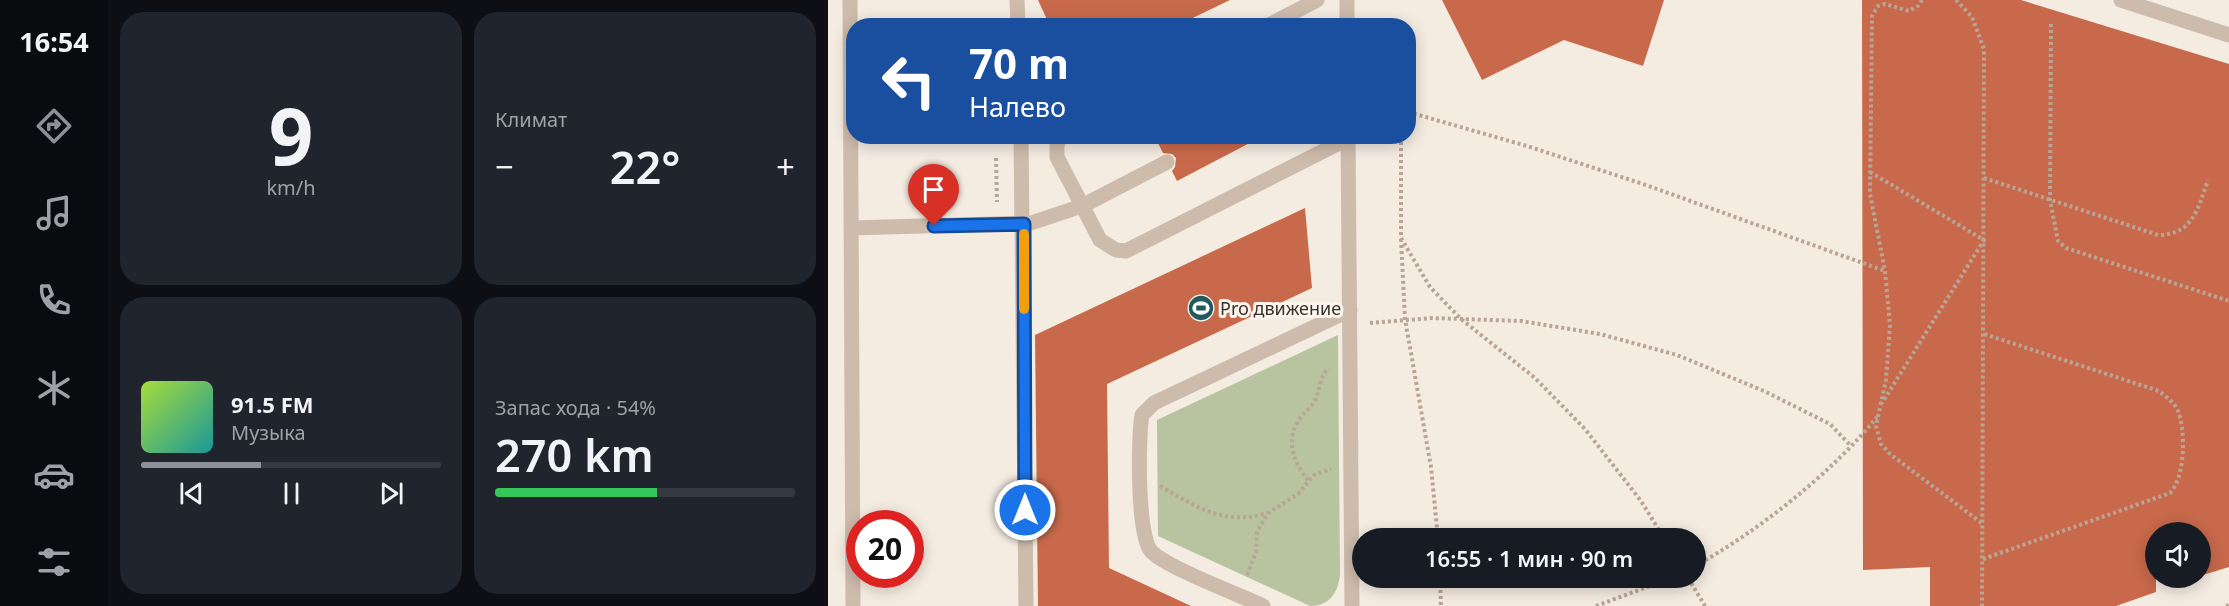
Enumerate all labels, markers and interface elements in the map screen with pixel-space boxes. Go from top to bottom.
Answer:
text: 16:54 [19,23,89,60]
text: 70 m [969,34,1069,91]
icon: left [870,42,948,120]
text: 9 [269,82,313,188]
text: Налево [969,88,1066,125]
icon: directions [33,105,75,147]
text: Климат [495,106,567,133]
text: 22° [610,136,680,197]
text: − [495,144,514,189]
text: + [776,144,795,189]
pin [908,164,959,226]
icon: arrive [917,173,950,206]
text: km/h [266,174,316,201]
icon: music [33,192,75,234]
icon: phone [33,279,75,321]
sports icon: Pro движение [1186,293,1216,323]
place label: Pro движение [1220,296,1341,320]
icon: climate [33,367,75,409]
text: 91.5 FM [231,389,313,419]
text: Запас хода · 54% [495,394,656,421]
text: Музыка [231,419,306,446]
text: 270 km [495,424,654,485]
icon: car [33,454,75,496]
icon: previous [175,477,208,510]
icon: pause [275,477,308,510]
icon: next [375,477,408,510]
position arrow [993,478,1057,542]
speed limit sign: 20 [846,510,924,588]
map controls [2145,522,2211,588]
button: sound [2145,522,2211,588]
icon: filters [33,541,75,583]
text: 16:55 · 1 мин · 90 m [1425,543,1633,573]

